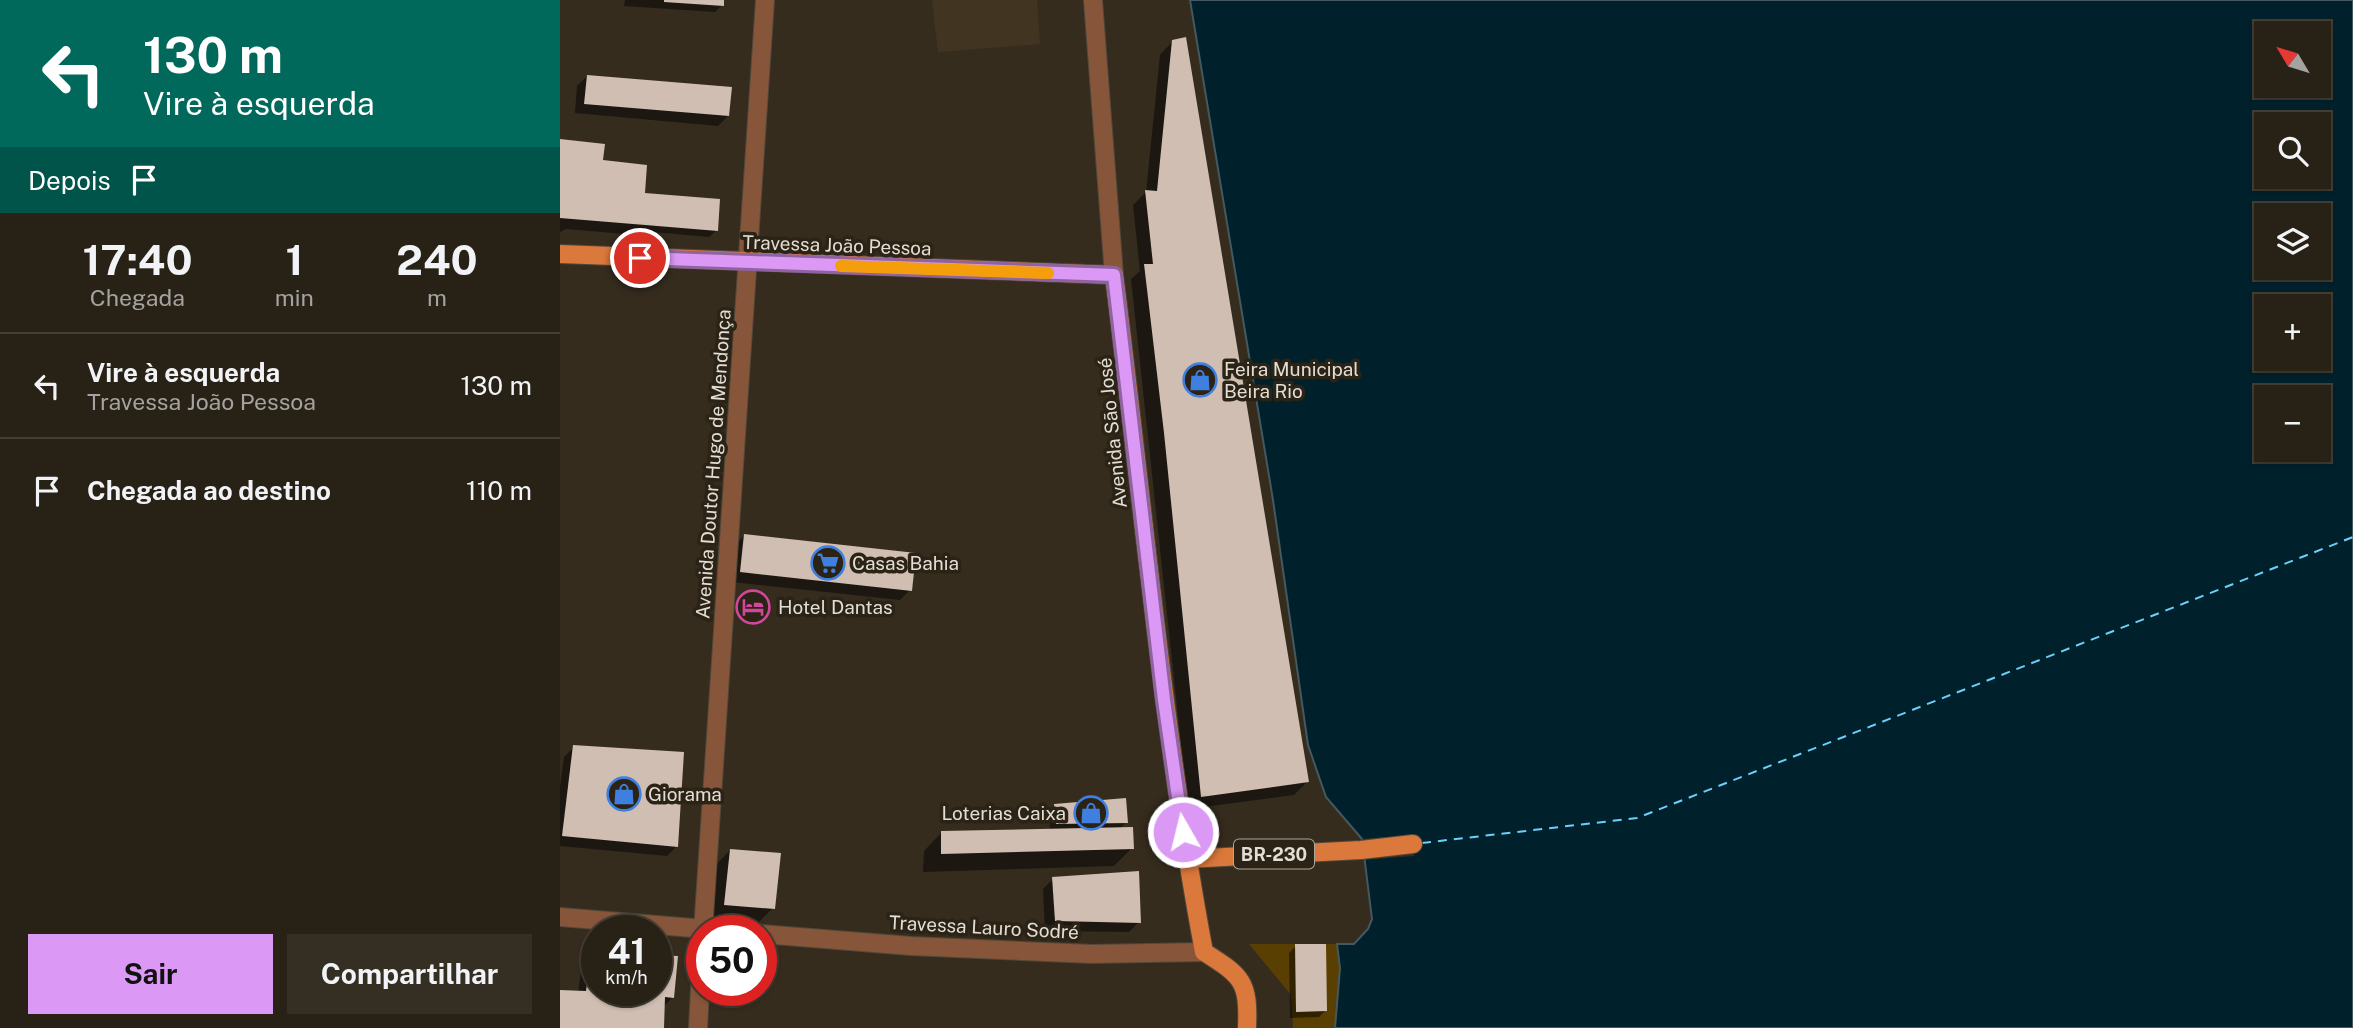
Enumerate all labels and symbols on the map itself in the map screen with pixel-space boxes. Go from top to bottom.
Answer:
north arrow [2254,21,2331,98]
pin [610,228,670,288]
street label: Travessa João Pessoa [742,231,932,259]
street label: Avenida Doutor Hugo de Mendonça [691,308,735,620]
street label: Avenida São José [1093,357,1131,509]
place label: Feira Municipal Beira Rio [1224,358,1359,402]
shop icon: Feira Municipal Beira Rio [1181,361,1219,399]
supermarket icon: Casas Bahia [809,544,847,582]
place label: Casas Bahia [852,552,959,574]
hotel icon: Hotel Dantas [734,588,772,626]
place label: Hotel Dantas [778,596,893,618]
shop icon: Giorama [605,775,643,813]
place label: Giorama [648,783,722,805]
shop icon: Loterias Caixa [1072,794,1110,832]
position arrow [1146,795,1220,869]
place label: Loterias Caixa [941,802,1066,824]
road number: BR-230 [1234,840,1314,868]
street label: Travessa Lauro Sodré [888,911,1080,943]
speed limit sign: 50 [686,915,777,1006]

